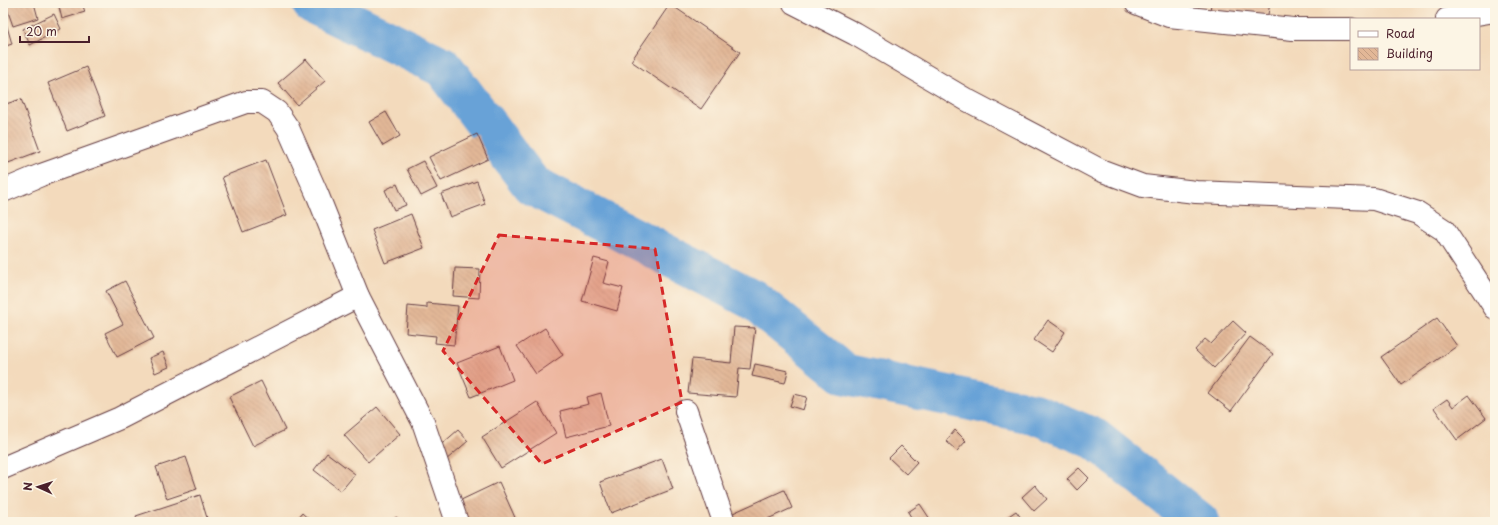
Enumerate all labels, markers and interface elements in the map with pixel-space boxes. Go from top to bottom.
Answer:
scale bar [20,18,89,44]
legend [1350,18,1480,70]
text: 20 m [26,22,57,40]
text: Road [1386,24,1415,42]
text: Building [1386,44,1433,62]
north arrow [18,467,58,507]
text: N [19,481,36,491]

